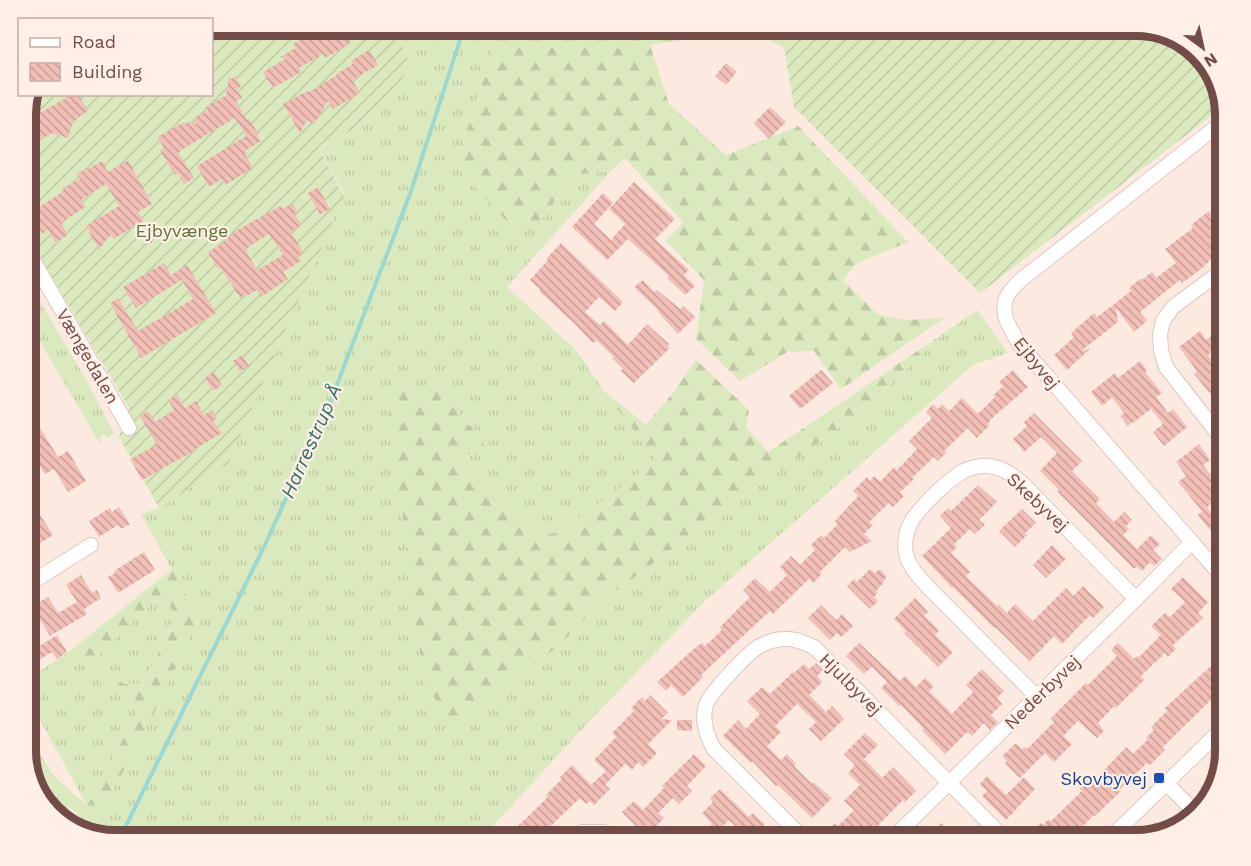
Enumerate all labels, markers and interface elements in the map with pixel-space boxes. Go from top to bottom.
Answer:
legend [18,18,213,96]
north arrow [1173,18,1233,78]
text: Road [72,31,116,52]
text: N [1201,49,1221,71]
text: Building [72,61,142,82]
park label: Ejbyvænge [136,220,228,241]
street label: Vængedalen [52,305,124,407]
street label: Ejbyvej [1010,333,1064,393]
water label: Harrestrup Å [275,380,347,502]
street label: Skebyvej [1003,468,1073,536]
street label: Hjulbyvej [815,648,887,720]
street label: Nederbyvej [1000,651,1084,733]
place label: Skovbyvej [1061,768,1147,789]
marker: Skovbyvej [1152,771,1166,785]

